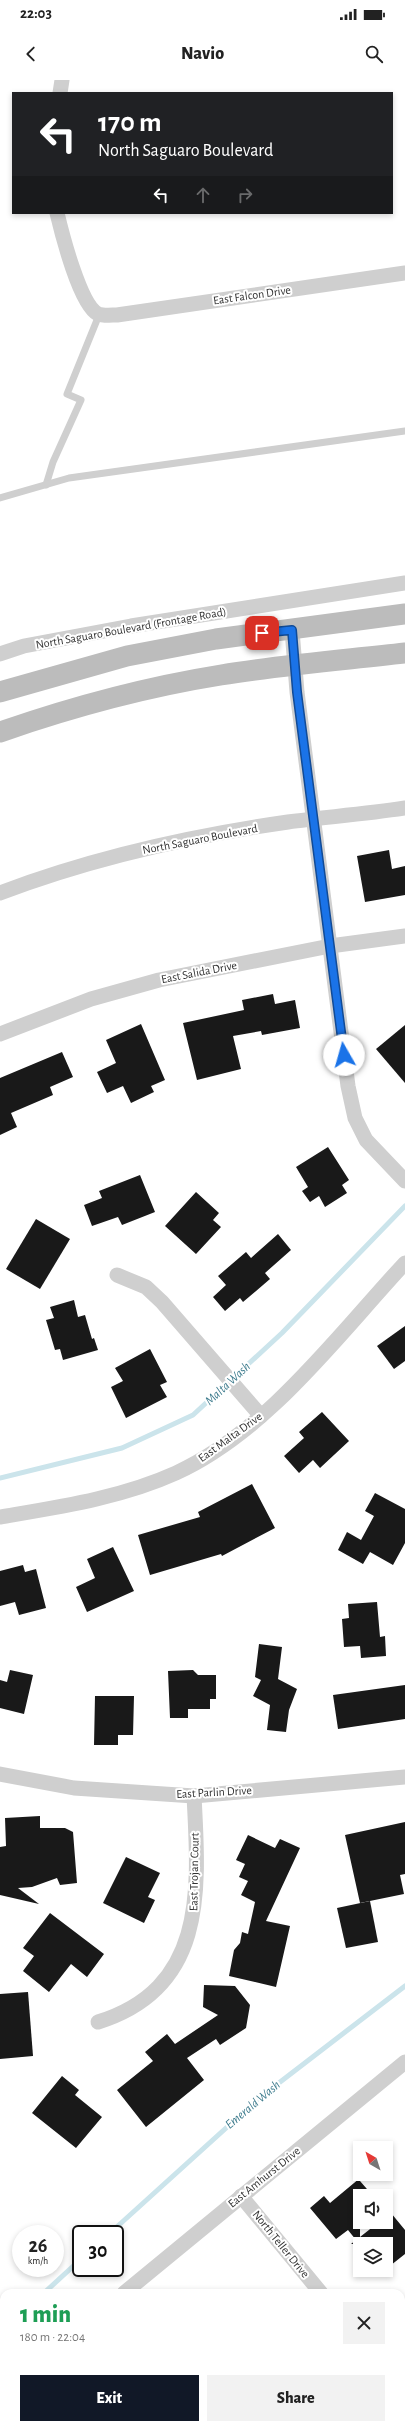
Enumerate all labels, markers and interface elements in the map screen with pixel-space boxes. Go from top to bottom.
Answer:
text: 22:03 [20,6,52,21]
icon: back [20,43,42,65]
icon: search [363,43,385,65]
text: Navio [181,45,224,63]
icon: left [32,108,84,160]
text: 170 m [98,109,162,137]
text: North Saguaro Boulevard [98,142,273,160]
icon: left [150,184,172,206]
icon: ahead [192,184,214,206]
icon: right [234,184,256,206]
street label: East Falcon Drive [212,284,292,306]
street label: North Saguaro Boulevard (Frontage Road) [35,605,227,651]
pin [245,616,279,650]
icon: arrive [251,622,273,644]
street label: North Saguaro Boulevard [141,822,259,856]
street label: East Salida Drive [160,959,238,985]
position arrow [323,1034,365,1076]
water label: Malta Wash [203,1360,253,1408]
street label: East Malta Drive [196,1410,264,1464]
street label: East Parlin Drive [176,1784,252,1800]
street label: East Trojan Court [187,1832,202,1911]
water label: Emerald Wash [223,2078,283,2132]
north arrow [353,2141,393,2181]
map controls [353,2141,393,2277]
street label: East Amhurst Drive [226,2144,302,2210]
button: sound [353,2189,393,2229]
street label: North Teller Drive [250,2208,312,2280]
speed limit sign: 30 [72,2225,124,2277]
text: 26 [28,2236,48,2256]
button: layers [353,2237,393,2277]
text: km/h [28,2256,48,2266]
button: close [343,2302,385,2344]
text: 1 min [20,2303,71,2327]
text: 180 m · 22:04 [20,2331,85,2344]
button: Exit [20,2375,199,2421]
button: Share [207,2375,385,2421]

